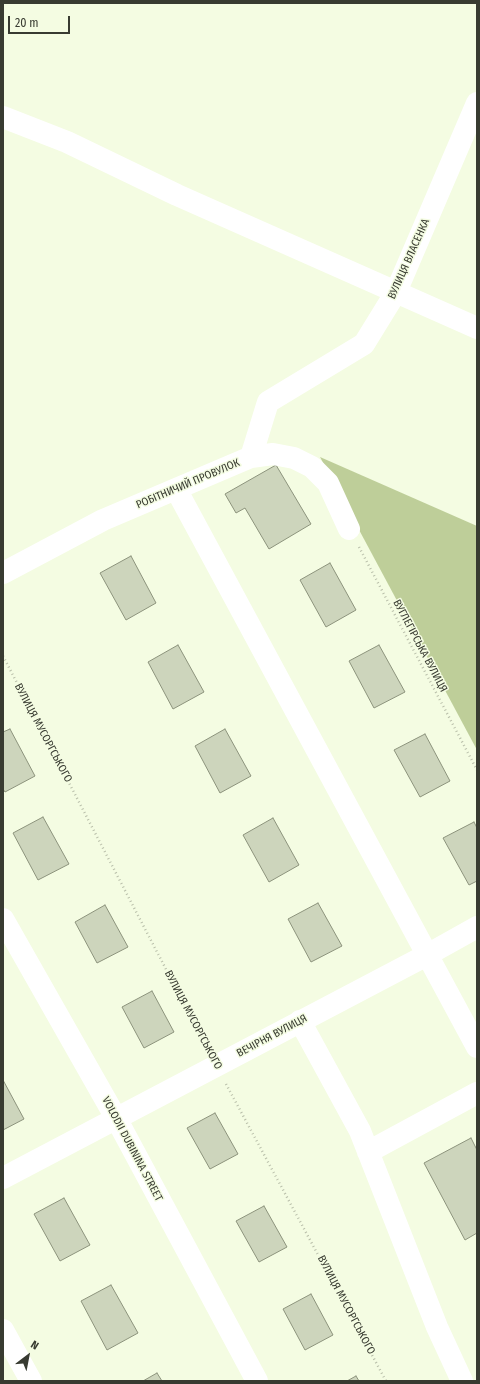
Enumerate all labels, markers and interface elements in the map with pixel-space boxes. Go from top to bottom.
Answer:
scale bar [10,8,72,34]
text: 20 m [15,16,39,30]
street label: ВУЛИЦЯ ВЛАСЕНКА [385,217,433,301]
street label: РОБІТНИЧИЙ ПРОВУЛОК [134,456,242,512]
street label: ВУГЛЕГІРСЬКА ВУЛИЦЯ [390,597,450,695]
street label: ВУЛИЦЯ МУСОРГСЬКОГО [11,681,75,785]
street label: ВУЛИЦЯ МУСОРГСЬКОГО [161,968,225,1072]
street label: ВЕЧІРНЯ ВУЛИЦЯ [235,1012,309,1060]
street label: VOLODII DUBININA STREET [99,1094,165,1204]
street label: ВУЛИЦЯ МУСОРГСЬКОГО [314,1253,378,1357]
north arrow [8,1336,48,1376]
text: N [28,1338,41,1353]

